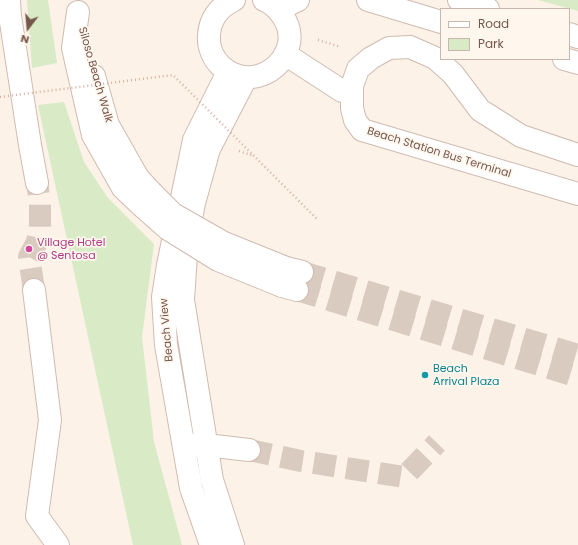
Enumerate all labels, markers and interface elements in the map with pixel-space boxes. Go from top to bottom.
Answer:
north arrow [8,8,48,48]
legend [440,8,570,60]
text: Road [478,15,509,32]
street label: Siloso Beach Walk [75,26,115,124]
text: N [19,31,31,48]
text: Park [478,35,504,52]
street label: Beach Station Bus Terminal [365,125,513,181]
place label: Village Hotel @ Sentosa [37,236,105,262]
marker: Village Hotel @ Sentosa [24,244,34,254]
street label: Beach View [158,298,176,362]
place label: Beach Arrival Plaza [433,362,500,388]
marker: Beach Arrival Plaza [420,370,430,380]

